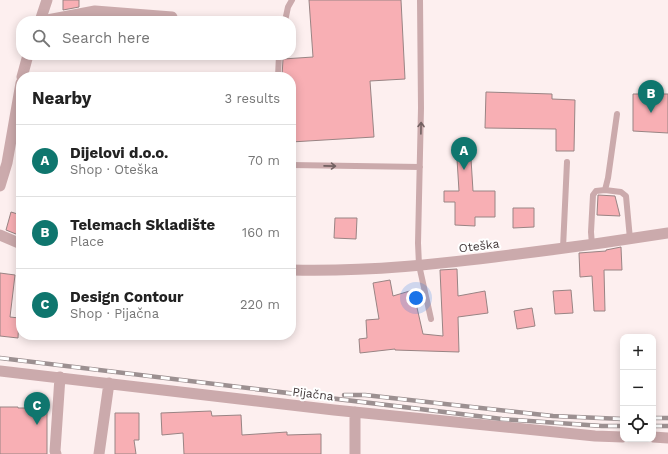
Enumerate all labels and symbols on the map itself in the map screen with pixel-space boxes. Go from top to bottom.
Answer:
pin: B [638,80,664,113]
one-way arrow [417,122,425,135]
pin: A [451,137,477,170]
one-way arrow [323,162,336,170]
street label: Oteška [458,237,500,255]
your location [406,288,426,308]
street label: Pijačna [292,385,335,403]
pin: C [24,392,50,425]

